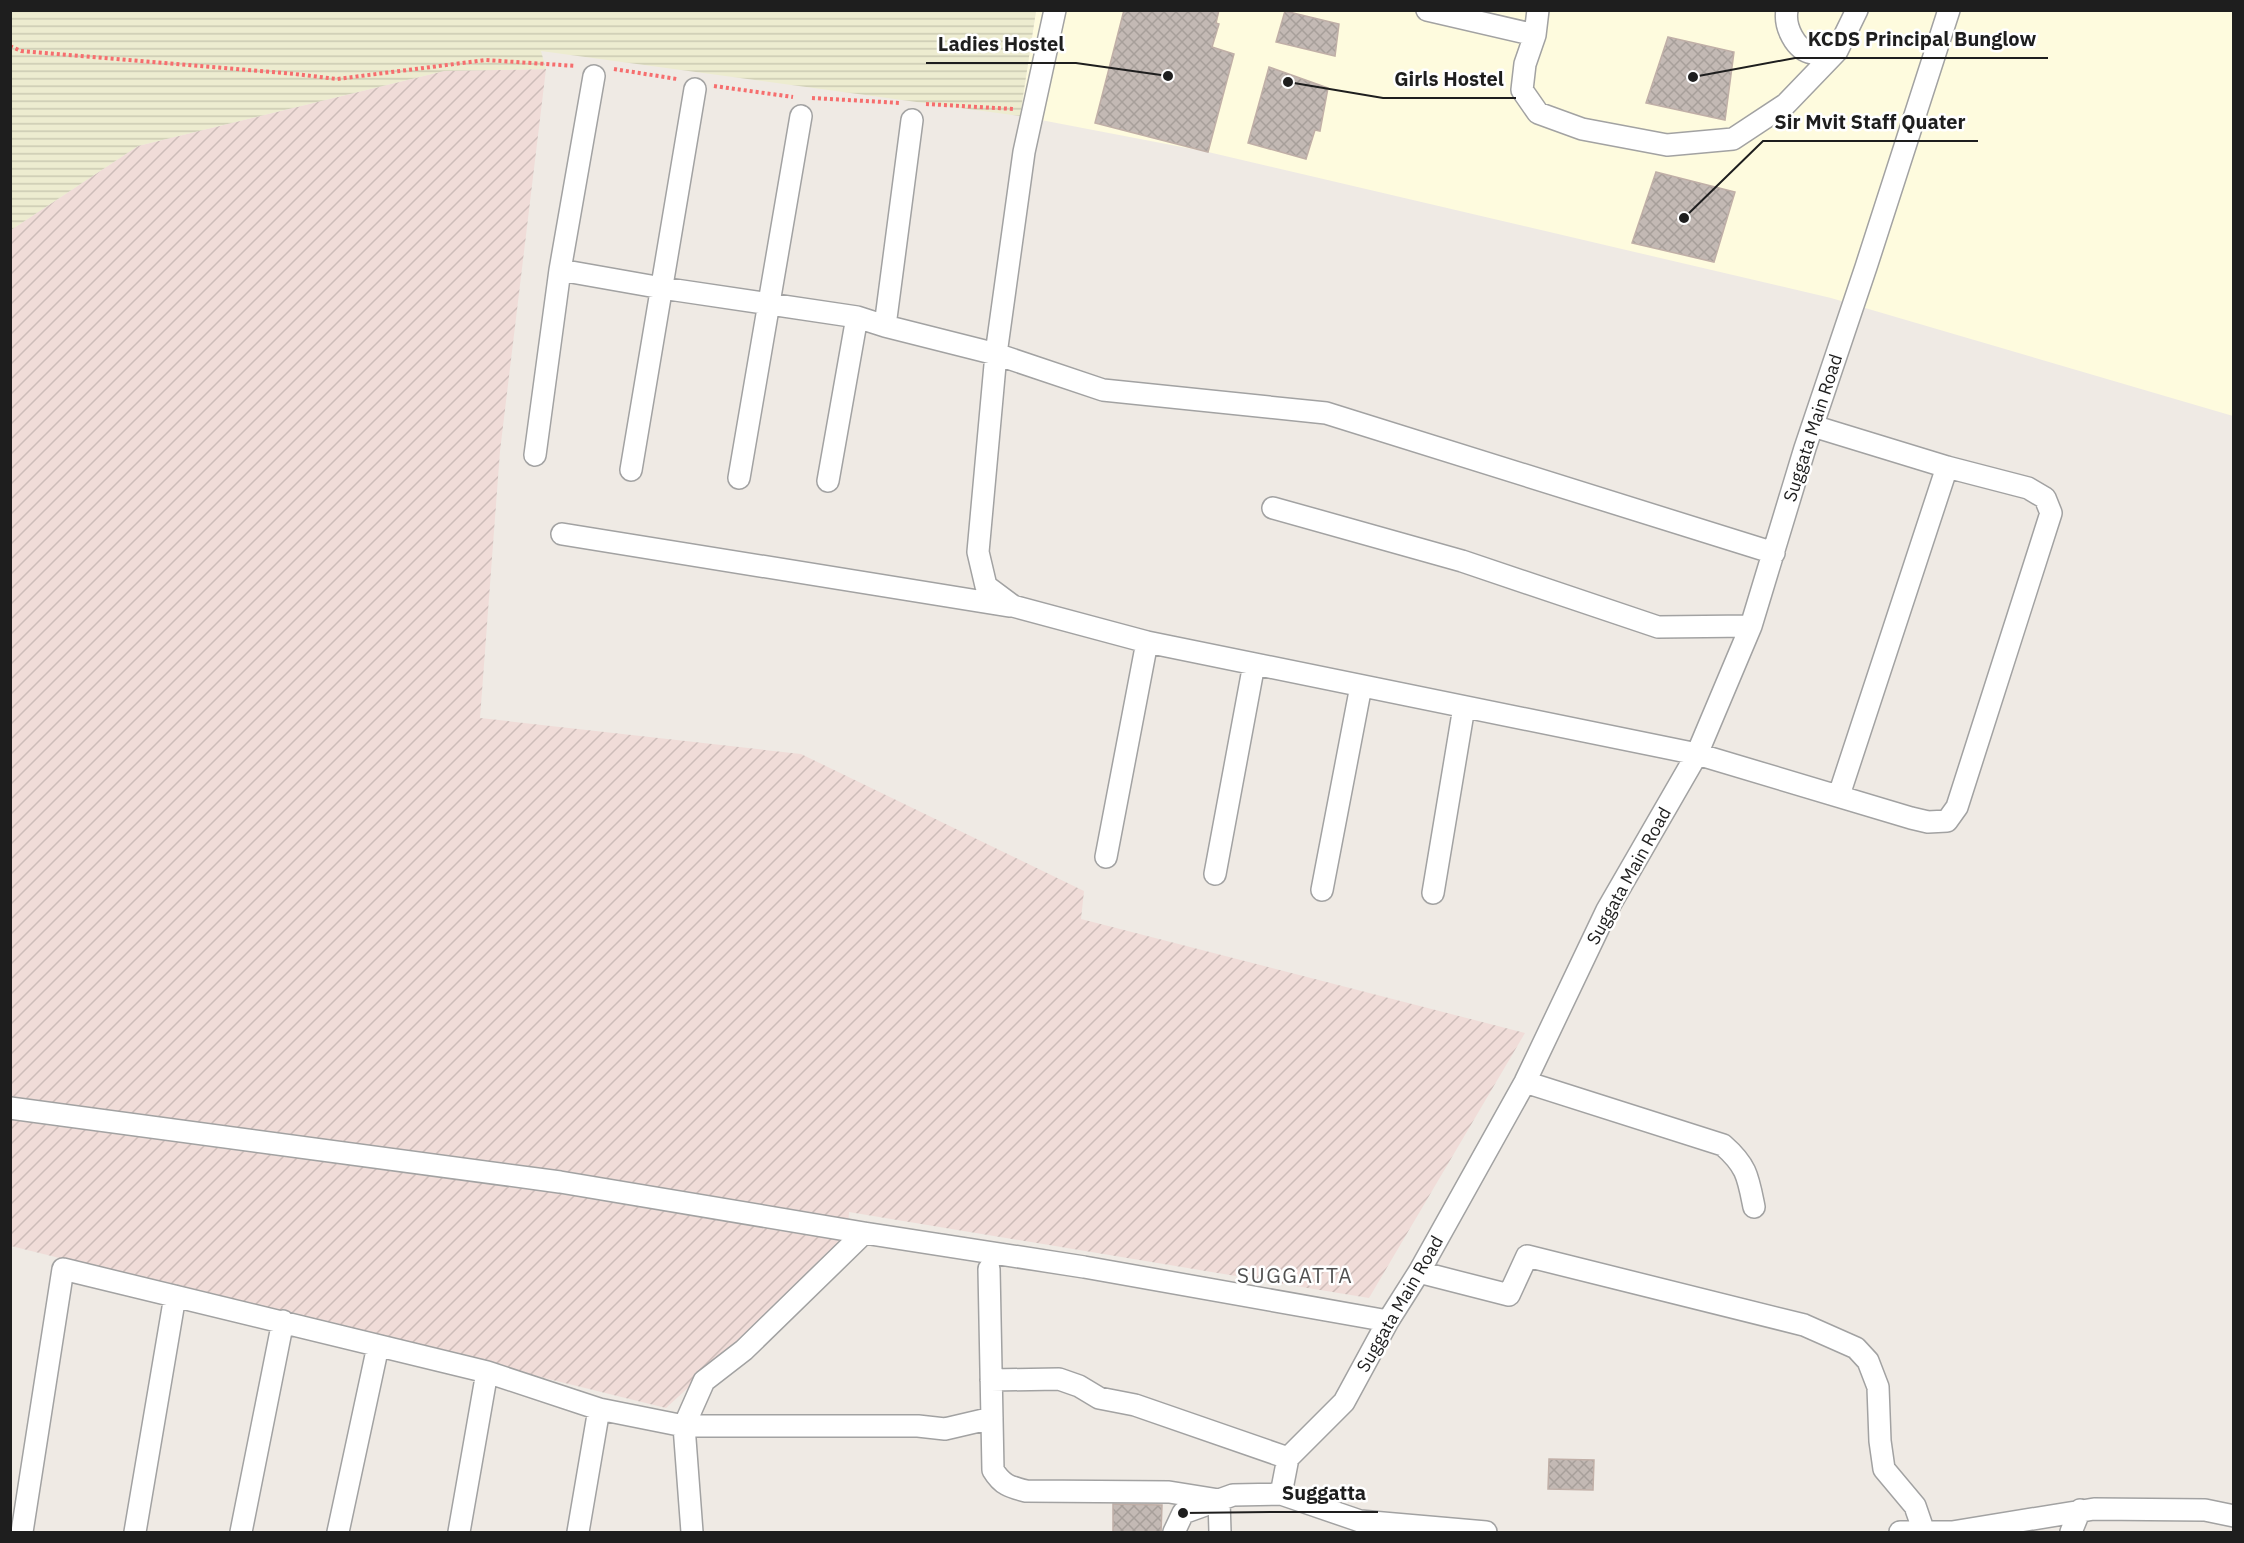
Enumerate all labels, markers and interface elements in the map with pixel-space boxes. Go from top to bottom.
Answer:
callout: KCDS Principal Bunglow [1795,20,2048,58]
callout: Ladies Hostel [926,25,1076,63]
text: KCDS Principal Bunglow [1808,25,2036,52]
text: Ladies Hostel [938,30,1064,57]
callout: Girls Hostel [1383,60,1516,98]
text: Girls Hostel [1394,65,1504,92]
callout: Sir Mvit Staff Quater [1763,103,1978,141]
text: Sir Mvit Staff Quater [1774,108,1966,135]
street label: Suggata Main Road [1778,351,1847,505]
street label: Suggata Main Road [1581,803,1676,949]
street label: Suggata Main Road [1351,1231,1448,1376]
district label: SUGGATTA [1237,1261,1353,1289]
callout: Suggatta [1270,1474,1378,1512]
text: Suggatta [1282,1479,1366,1506]

